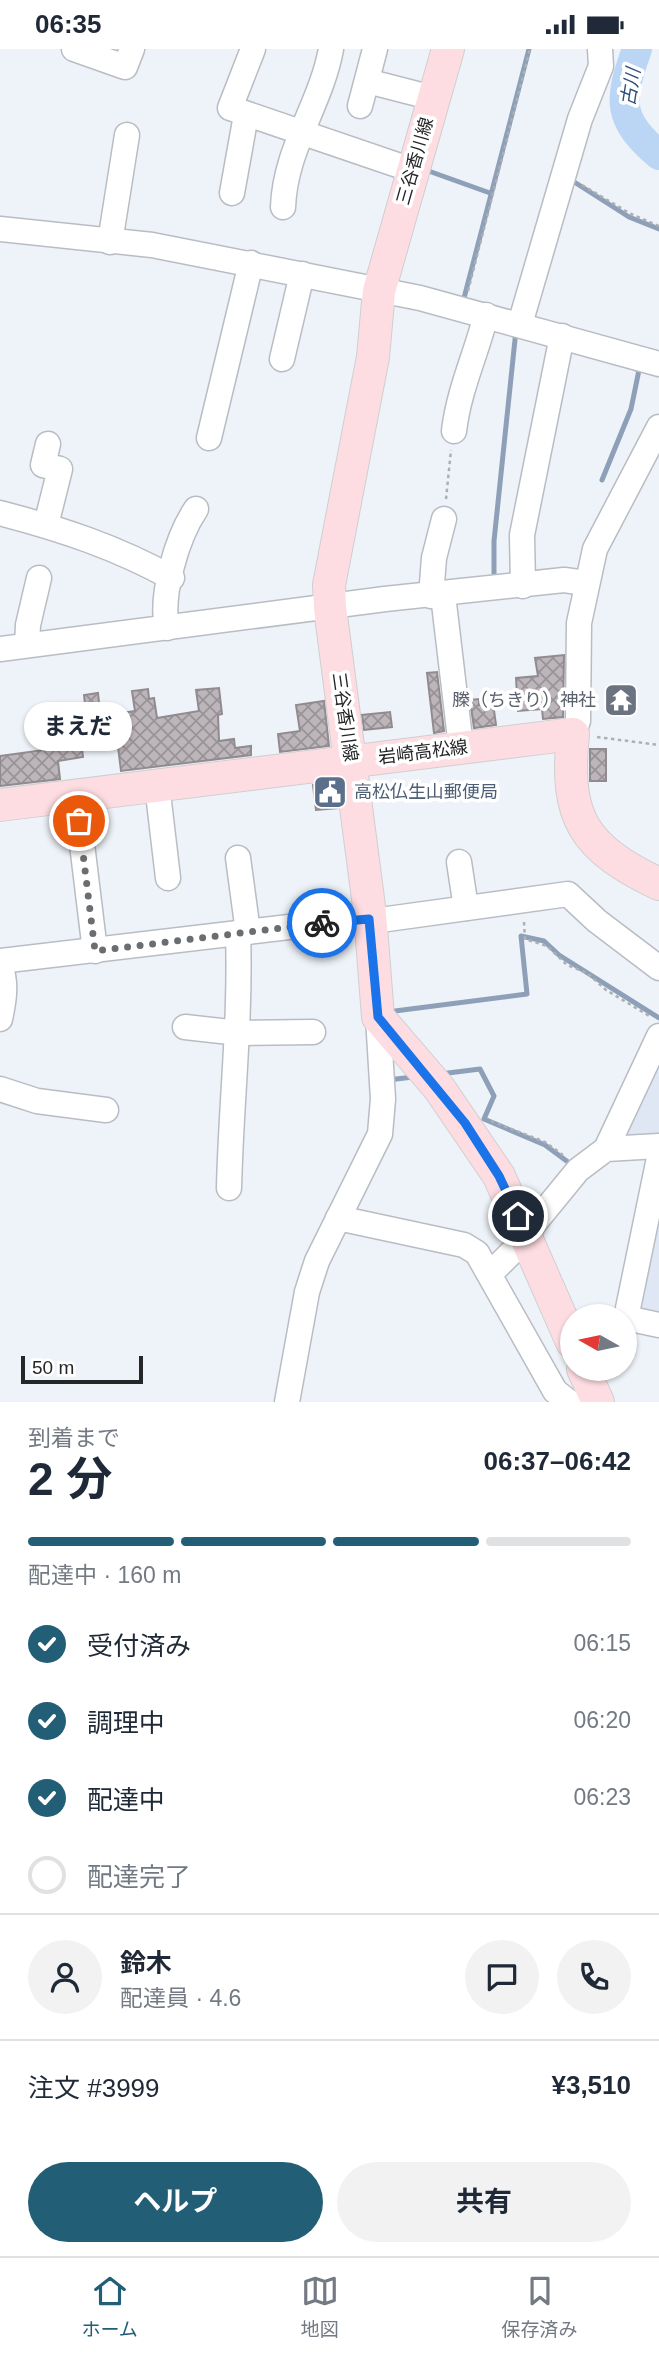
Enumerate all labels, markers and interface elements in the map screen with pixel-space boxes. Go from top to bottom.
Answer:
text: 06:35 [35,9,102,39]
water label: 古川 [617,65,644,107]
street label: 三谷香川線 [393,115,437,207]
street label: 三谷香川線 [329,671,361,763]
temple icon: 榺（ちきり）神社 [602,681,640,719]
place label: 榺（ちきり）神社 [452,690,596,710]
callout: まえだ [25,702,133,751]
text: まえだ [44,713,113,739]
street label: 岩崎高松線 [377,737,469,767]
public building icon: 高松仏生山郵便局 [311,773,349,811]
place label: 高松仏生山郵便局 [354,782,498,802]
pin [49,791,109,851]
icon: bag [60,802,98,840]
courier [287,888,357,958]
icon: bike [303,904,341,942]
pin [488,1186,548,1246]
icon: home [499,1197,537,1235]
north arrow [560,1304,637,1381]
map controls [560,1304,637,1381]
scale bar [21,1353,144,1385]
text: 50 m [32,1357,74,1378]
text: 到着まで [28,1425,120,1451]
text: 06:37–06:42 [484,1446,631,1476]
text: 2 分 [28,1453,112,1505]
text: 配達中 · 160 m [28,1562,181,1588]
icon: check [28,1625,66,1663]
text: 06:15 [573,1630,631,1656]
text: 受付済み [87,1631,191,1661]
icon: check [28,1702,66,1740]
text: 06:20 [573,1707,631,1733]
text: 調理中 [87,1708,165,1738]
icon: check [28,1779,66,1817]
text: 06:23 [573,1784,631,1810]
text: 配達中 [87,1785,165,1815]
text: 配達完了 [87,1862,191,1892]
button: person [28,1940,102,2014]
button: chat [465,1940,539,2014]
button: phone [557,1940,631,2014]
text: 鈴木 [120,1948,172,1978]
text: 配達員 · 4.6 [120,1985,241,2011]
text: ¥3,510 [551,2070,631,2100]
text: 注文 #3999 [28,2073,160,2103]
button: ヘルプ [28,2162,323,2242]
button: 共有 [337,2162,631,2242]
tab: ホーム [81,2272,138,2341]
tab: 地図 [301,2272,339,2341]
tab: 保存済み [502,2272,578,2341]

